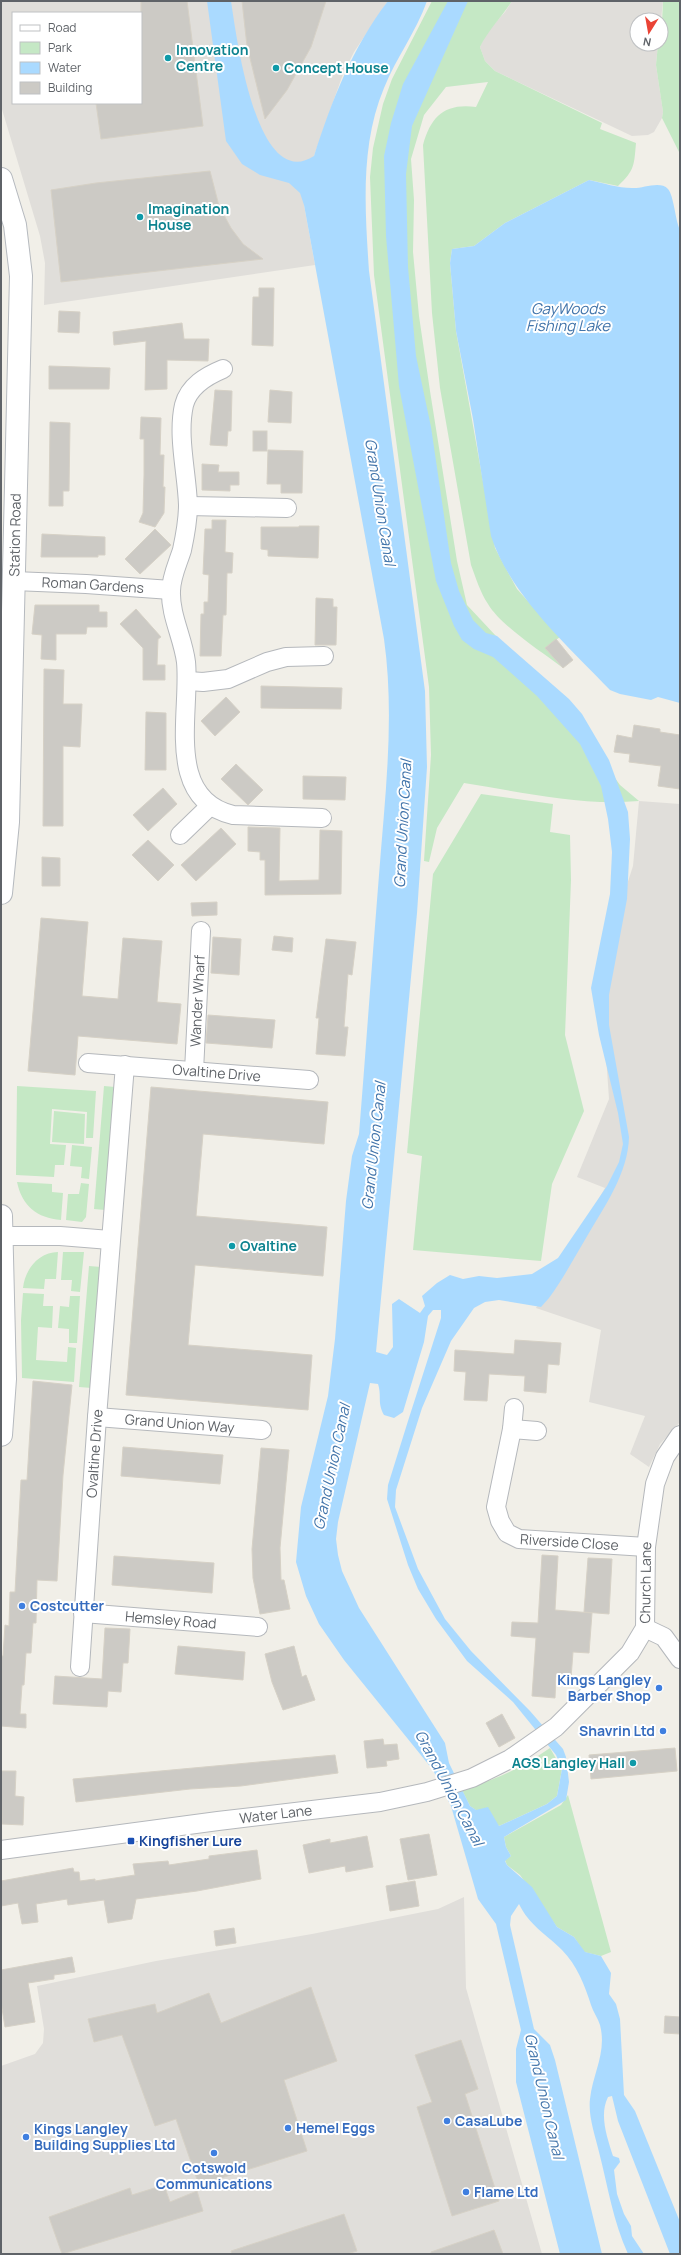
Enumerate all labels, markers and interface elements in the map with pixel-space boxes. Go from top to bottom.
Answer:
legend [12,12,142,104]
north arrow [629,12,669,52]
text: Road [48,19,76,36]
text: N [642,34,652,50]
text: Park [48,39,73,56]
place label: Innovation Centre [176,40,248,75]
marker: Innovation Centre [163,53,173,63]
place label: Concept House [284,58,389,77]
text: Water [48,59,82,76]
marker: Concept House [271,63,281,73]
text: Building [48,79,92,96]
place label: Imagination House [148,199,229,234]
marker: Imagination House [135,212,145,222]
water label: GayWoods Fishing Lake [526,298,611,336]
water label: Grand Union Canal [360,437,401,569]
street label: Station Road [4,493,25,577]
street label: Roman Gardens [41,572,145,597]
water label: Grand Union Canal [389,757,416,889]
street label: Wander Wharf [185,955,209,1048]
street label: Ovaltine Drive [172,1060,262,1085]
water label: Grand Union Canal [356,1079,391,1211]
place label: Ovaltine [240,1236,297,1255]
marker: Ovaltine [227,1241,237,1251]
water label: Grand Union Canal [308,1400,356,1532]
street label: Ovaltine Drive [82,1408,107,1498]
street label: Grand Union Way [124,1409,236,1437]
street label: Riverside Close [519,1529,619,1554]
street label: Church Lane [635,1540,656,1624]
place label: Costcutter [30,1596,105,1615]
marker: Costcutter [17,1601,27,1611]
street label: Hemsley Road [124,1606,217,1633]
place label: Kings Langley Barber Shop [557,1670,651,1705]
marker: Kings Langley Barber Shop [654,1683,664,1693]
place label: Shavrin Ltd [579,1721,655,1740]
water label: Grand Union Canal [410,1726,490,1852]
marker: Shavrin Ltd [658,1726,668,1736]
place label: AGS Langley Hall [512,1753,625,1772]
marker: AGS Langley Hall [628,1758,638,1768]
street label: Water Lane [238,1800,313,1827]
place label: Kingfisher Lure [139,1831,242,1850]
marker: Kingfisher Lure [126,1836,136,1846]
water label: Grand Union Canal [520,2031,570,2163]
place label: CasaLube [455,2111,522,2130]
marker: CasaLube [442,2116,452,2126]
place label: Hemel Eggs [296,2118,375,2137]
place label: Kings Langley Building Supplies Ltd [34,2119,176,2154]
marker: Hemel Eggs [283,2123,293,2133]
marker: Kings Langley Building Supplies Ltd [21,2132,31,2142]
marker: Cotswold Communications [209,2148,219,2158]
place label: Cotswold Communications [156,2158,273,2193]
place label: Flame Ltd [474,2182,538,2201]
marker: Flame Ltd [461,2187,471,2197]

